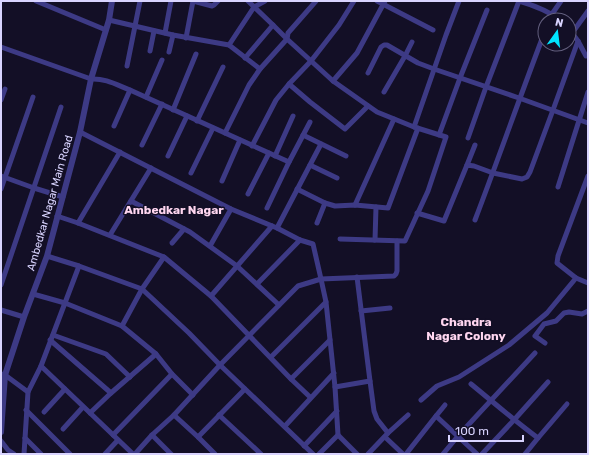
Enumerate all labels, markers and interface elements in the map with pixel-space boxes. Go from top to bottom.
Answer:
north arrow [537,12,577,52]
text: N [554,16,565,30]
street label: Ambedkar Nagar Main Road [24,134,76,272]
district label: Ambedkar Nagar [124,203,224,217]
district label: Chandra Nagar Colony [426,315,506,343]
scale bar [449,417,523,443]
text: 100 m [455,424,489,438]

